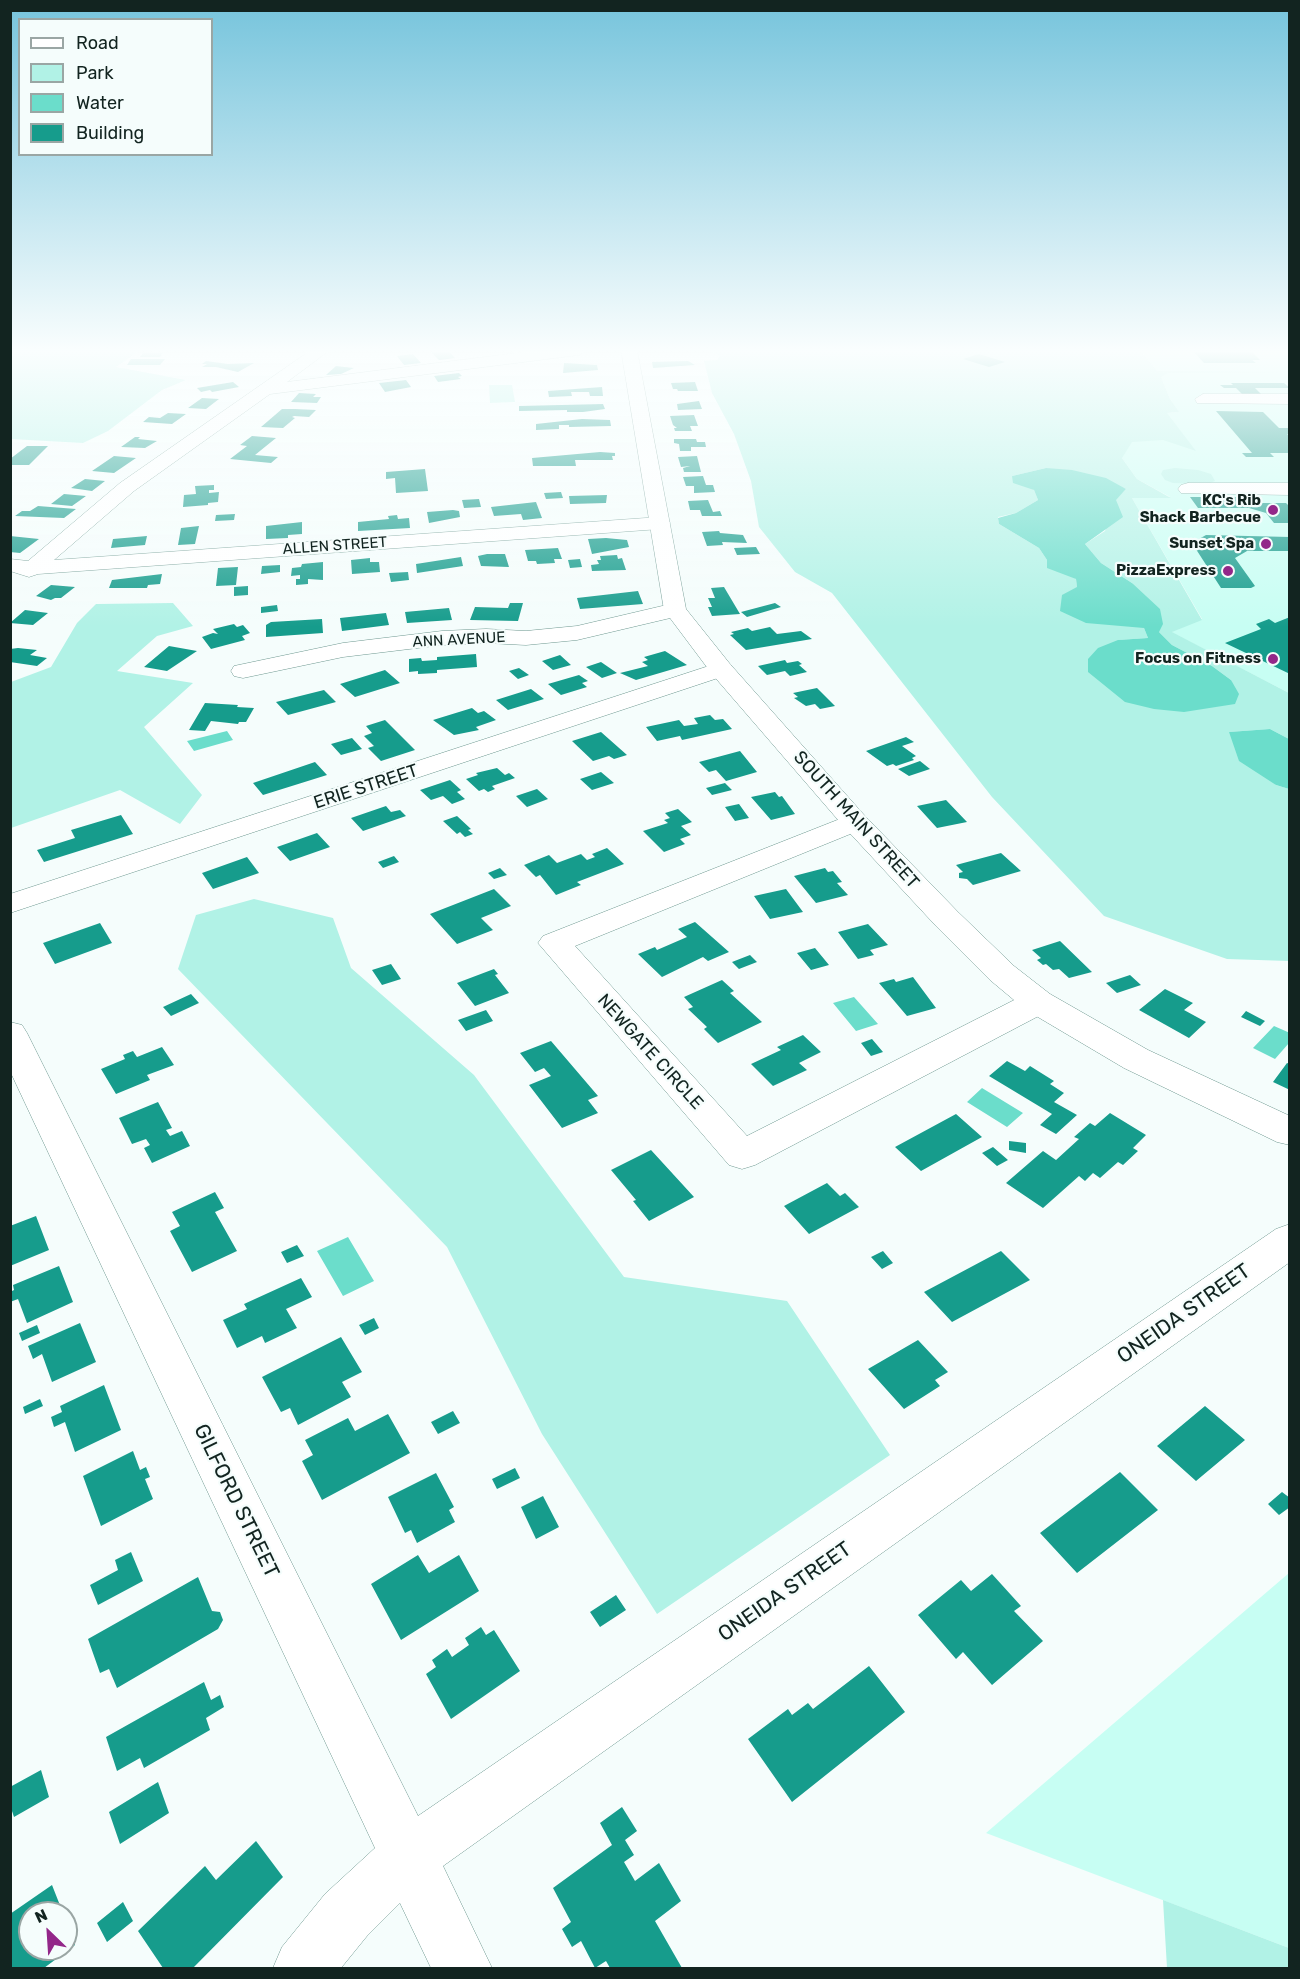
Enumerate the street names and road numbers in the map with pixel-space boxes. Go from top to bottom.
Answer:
street label: ALLEN STREET [282,533,388,559]
street label: ANN AVENUE [412,629,506,651]
street label: SOUTH MAIN STREET [789,747,923,893]
street label: ERIE STREET [311,760,421,814]
street label: NEWGATE CIRCLE [593,990,707,1114]
street label: ONEIDA STREET [1112,1259,1256,1369]
street label: GILFORD STREET [188,1420,284,1582]
street label: ONEIDA STREET [713,1537,857,1647]

